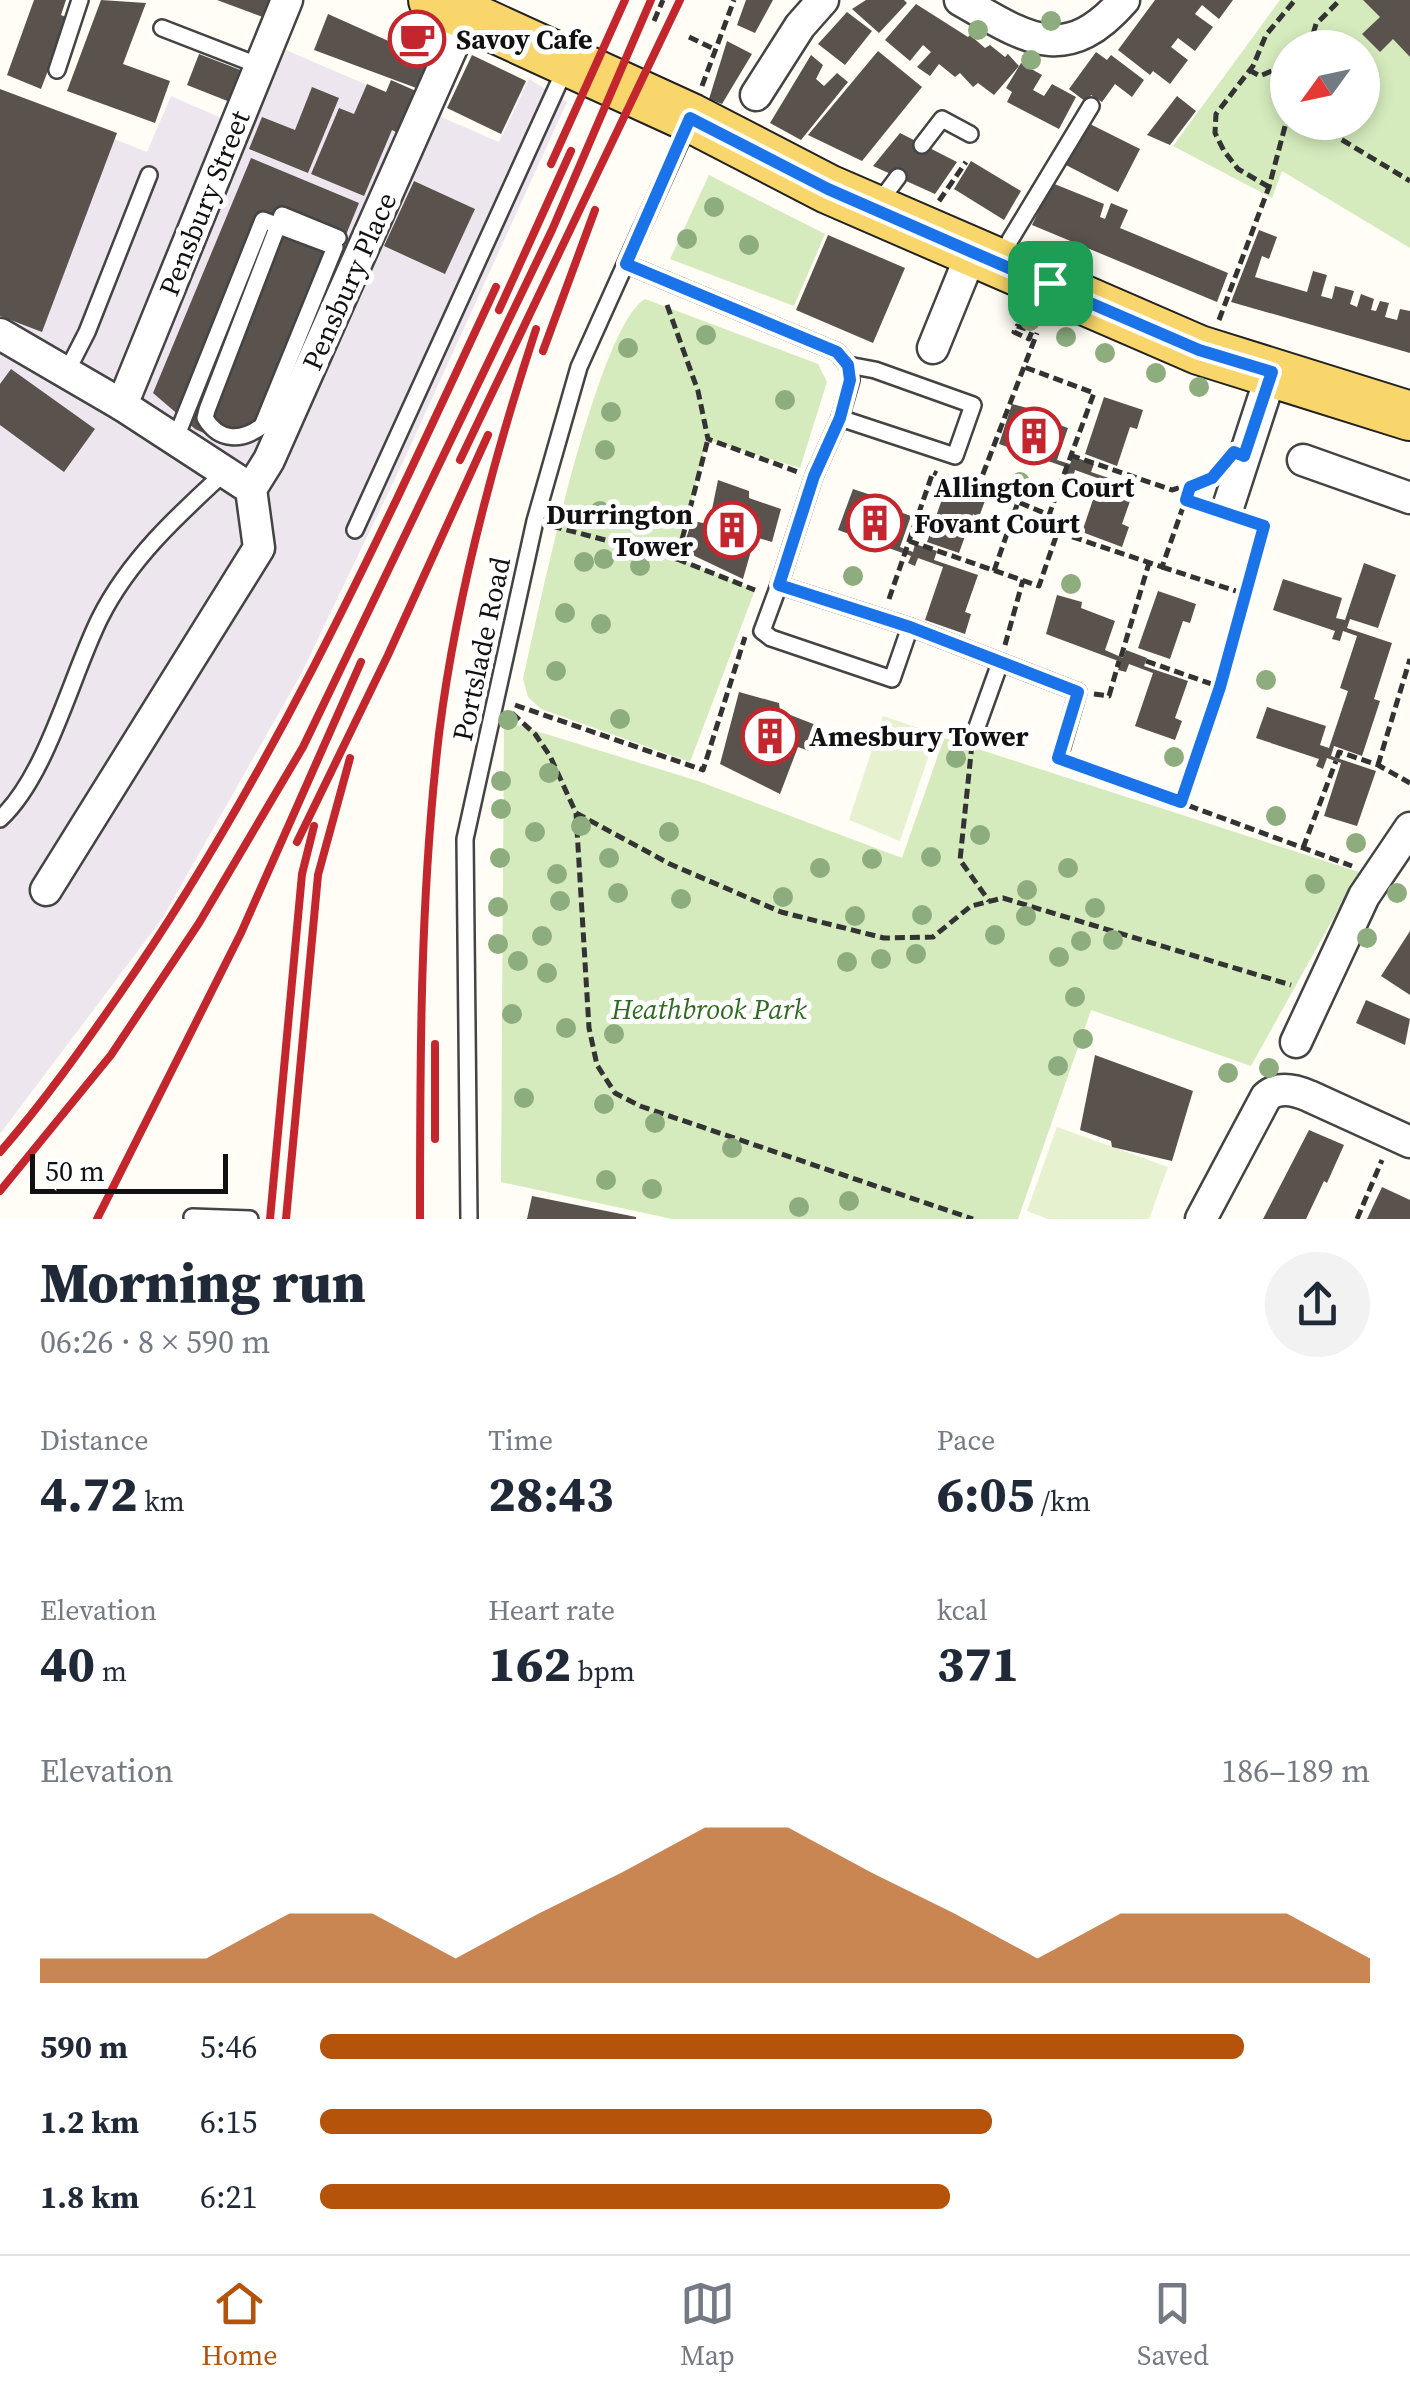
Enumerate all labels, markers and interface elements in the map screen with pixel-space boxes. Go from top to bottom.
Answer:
cafe icon: Savoy Cafe [387,9,447,69]
place label: Savoy Cafe [456,20,593,58]
north arrow [1270,30,1380,140]
map controls [1270,30,1380,140]
street label: Pensbury Street [150,104,259,301]
street label: Pensbury Place [293,186,405,376]
pin [1008,241,1093,326]
icon: arrive [1023,256,1078,311]
building icon: Allington Court [1004,406,1064,466]
place label: Allington Court [934,468,1135,506]
building icon: Fovant Court [845,493,905,553]
place label: Durrington Tower [546,495,693,565]
building icon: Durrington Tower [702,500,762,560]
place label: Fovant Court [914,504,1081,542]
street label: Portslade Road [443,553,519,744]
building icon: Amesbury Tower [740,706,800,766]
place label: Amesbury Tower [809,717,1029,755]
park label: Heathbrook Park [610,990,807,1028]
scale bar [30,1149,228,1194]
text: 50 m [45,1152,105,1190]
text: Morning run [40,1245,366,1320]
button: share [1265,1252,1370,1357]
text: 06:26 · 8 × 590 m [40,1320,270,1364]
text: Distance [40,1421,149,1459]
text: Time [488,1421,553,1459]
text: Pace [937,1421,995,1459]
text: 4.72 [40,1459,138,1528]
text: 28:43 [488,1459,614,1528]
text: 6:05 [937,1459,1034,1528]
text: km [138,1482,185,1520]
text: /km [1034,1482,1091,1520]
text: Elevation [40,1591,157,1629]
text: Heart rate [488,1591,615,1629]
text: kcal [937,1591,988,1629]
text: 40 [40,1629,95,1698]
text: 162 [488,1629,571,1698]
text: 371 [937,1629,1019,1698]
text: m [95,1652,127,1690]
text: bpm [571,1652,635,1690]
text: Elevation [40,1749,174,1793]
text: 186–189 m [1221,1749,1370,1793]
text: 590 m [40,2025,128,2069]
text: 5:46 [200,2025,258,2069]
text: 1.2 km [40,2100,139,2144]
text: 6:15 [200,2100,258,2144]
text: 1.8 km [40,2175,139,2219]
text: 6:21 [200,2175,258,2219]
tab: Home [201,2276,278,2374]
tab: Map [680,2276,735,2374]
tab: Saved [1137,2276,1209,2374]

